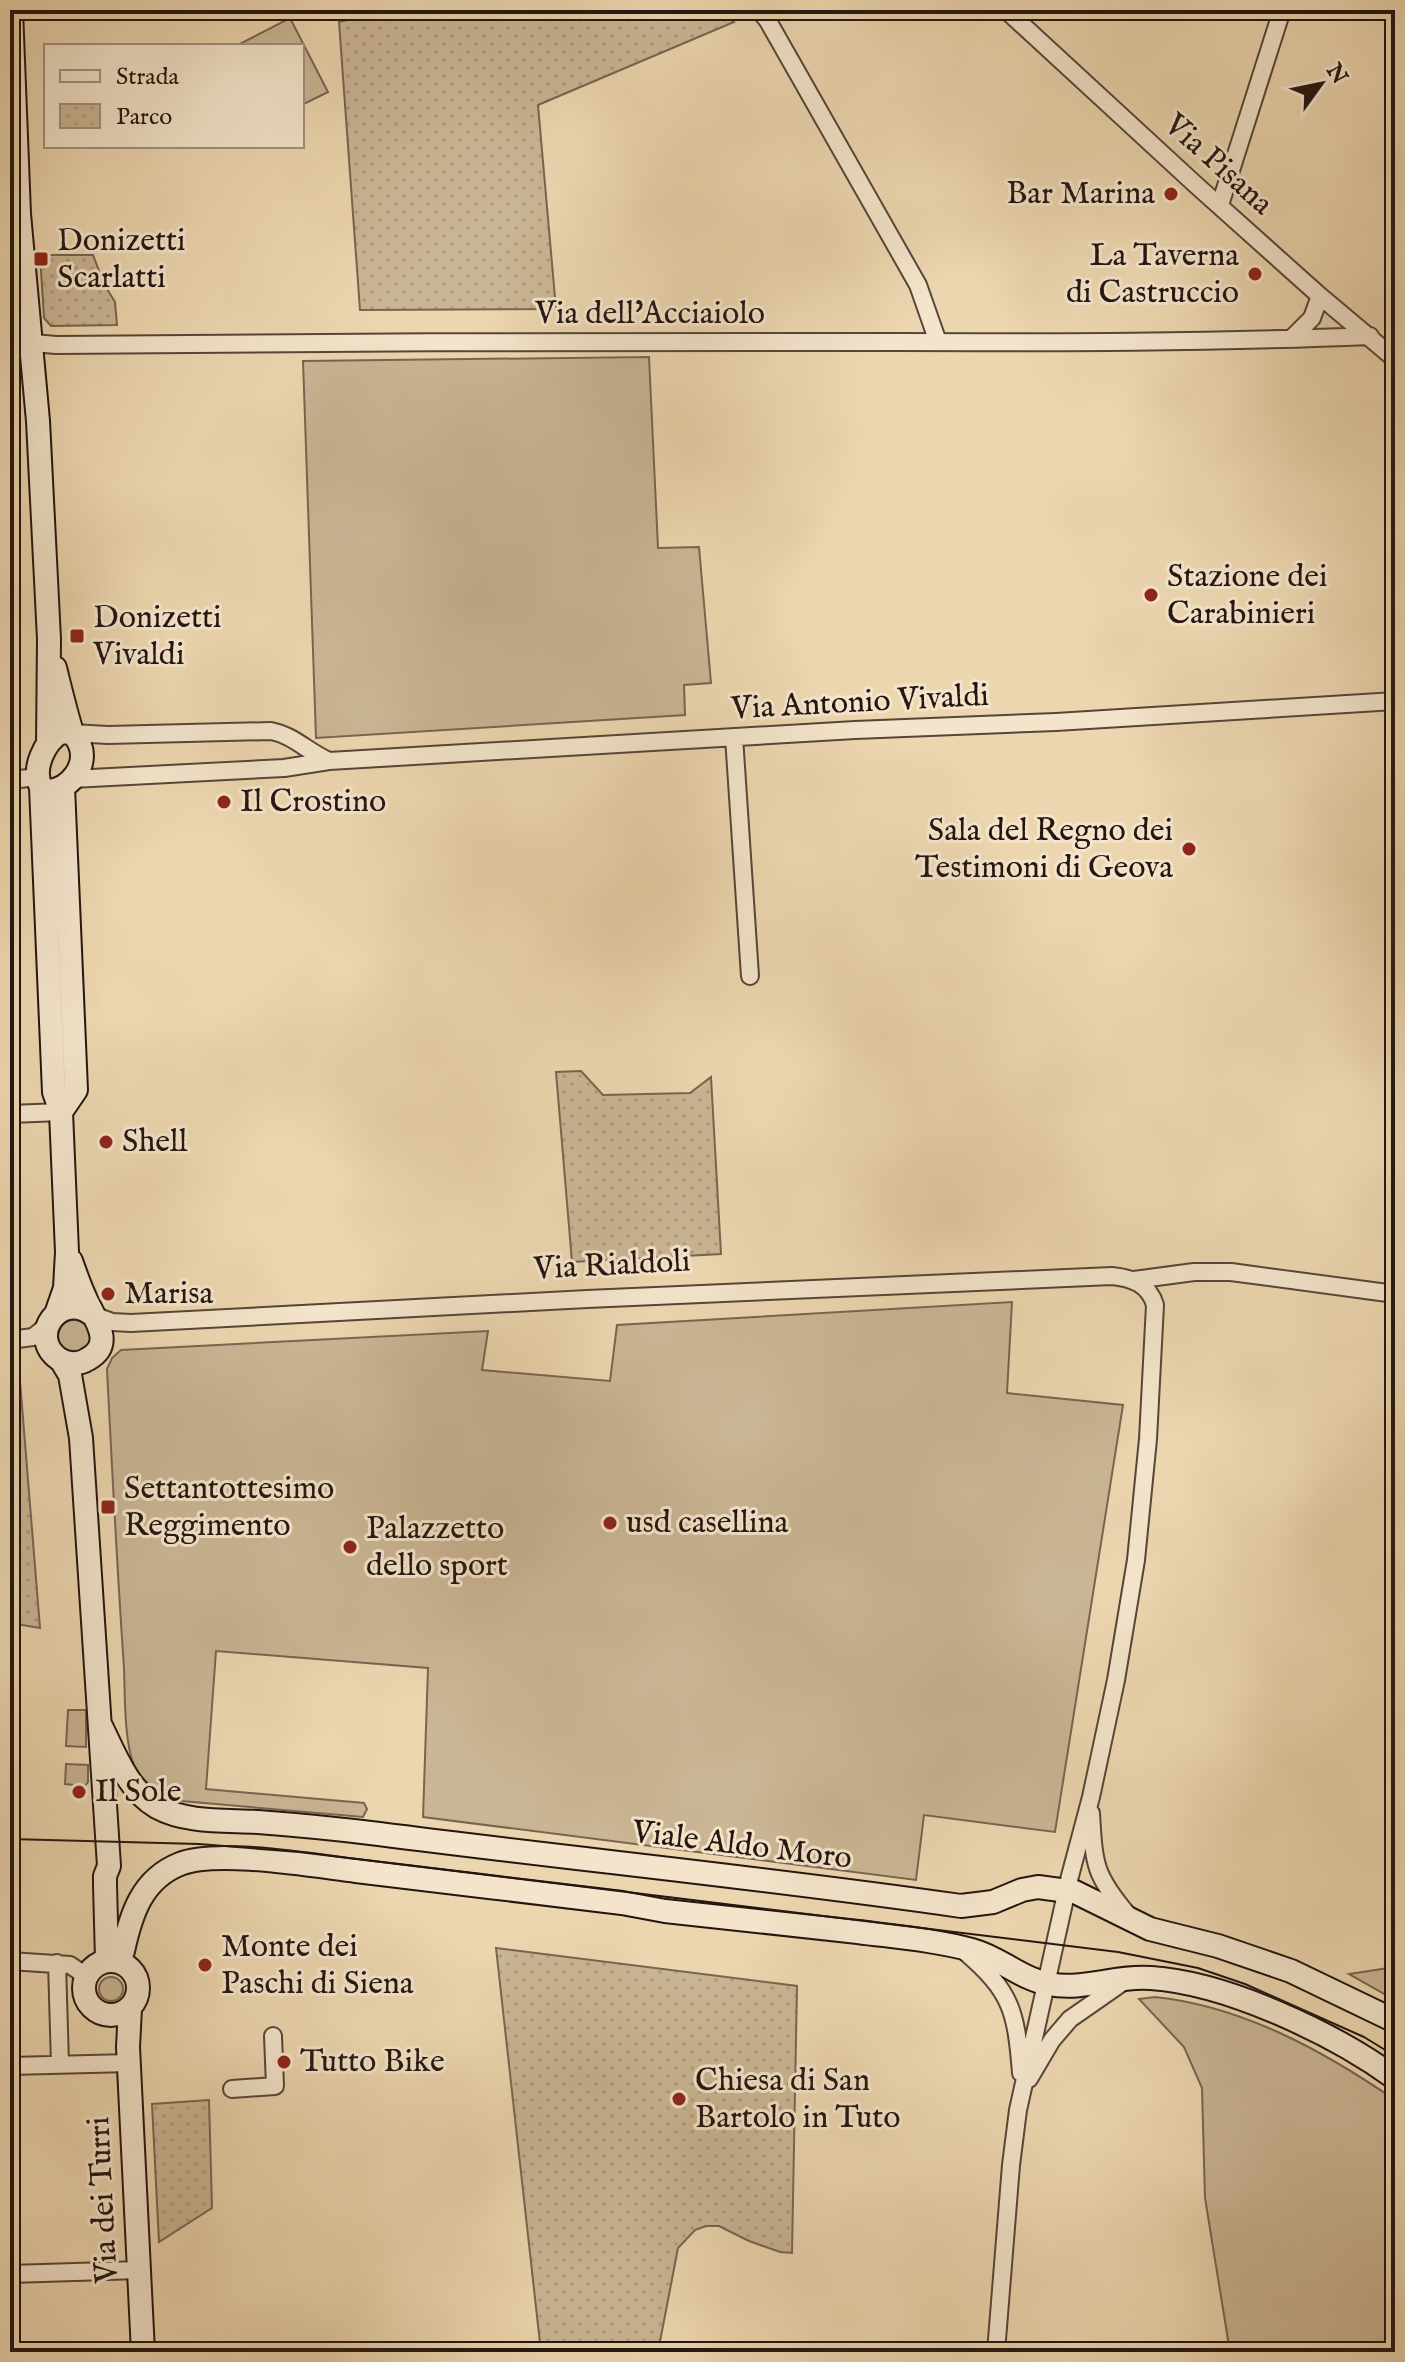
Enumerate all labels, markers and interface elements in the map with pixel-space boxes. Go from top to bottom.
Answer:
legend [44,44,304,148]
north arrow [1281,44,1361,124]
text: N [1319,58,1353,90]
text: Strada [116,62,180,93]
text: Parco [116,102,172,133]
street label: Via Pisana [1154,104,1281,225]
place label: Bar Marina [1006,174,1155,215]
marker: Bar Marina [1162,185,1180,203]
place label: Donizetti Scarlatti [57,221,185,299]
place label: La Taverna di Castruccio [1066,236,1239,314]
marker: Donizetti Scarlatti [32,250,50,268]
marker: La Taverna di Castruccio [1246,265,1264,283]
street label: Via dell'Acciaiolo [534,294,765,335]
place label: Stazione dei Carabinieri [1167,557,1328,635]
marker: Stazione dei Carabinieri [1142,586,1160,604]
place label: Donizetti Vivaldi [92,598,221,676]
marker: Donizetti Vivaldi [68,627,86,645]
street label: Via Antonio Vivaldi [729,676,990,730]
place label: Il Crostino [240,782,386,823]
marker: Il Crostino [215,793,233,811]
place label: Sala del Regno dei Testimoni di Geova [915,811,1173,889]
marker: Sala del Regno dei Testimoni di Geova [1180,840,1198,858]
place label: Shell [122,1122,188,1163]
marker: Shell [97,1133,115,1151]
street label: Via Rialdoli [532,1241,691,1291]
place label: Marisa [124,1274,213,1315]
marker: Marisa [99,1285,117,1303]
place label: Settantottesimo Reggimento [124,1469,334,1547]
marker: Settantottesimo Reggimento [99,1498,117,1516]
place label: usd casellina [626,1503,789,1544]
place label: Palazzetto dello sport [366,1509,508,1587]
marker: usd casellina [601,1514,619,1532]
marker: Palazzetto dello sport [341,1538,359,1556]
place label: Il Sole [95,1772,181,1813]
marker: Il Sole [70,1783,88,1801]
street label: Viale Aldo Moro [629,1812,854,1880]
place label: Monte dei Paschi di Siena [221,1927,414,2005]
marker: Monte dei Paschi di Siena [196,1956,214,1974]
place label: Tutto Bike [300,2042,445,2083]
marker: Tutto Bike [275,2053,293,2071]
place label: Chiesa di San Bartolo in Tuto [695,2061,900,2139]
marker: Chiesa di San Bartolo in Tuto [670,2090,688,2108]
street label: Via dei Turri [79,2116,129,2285]

